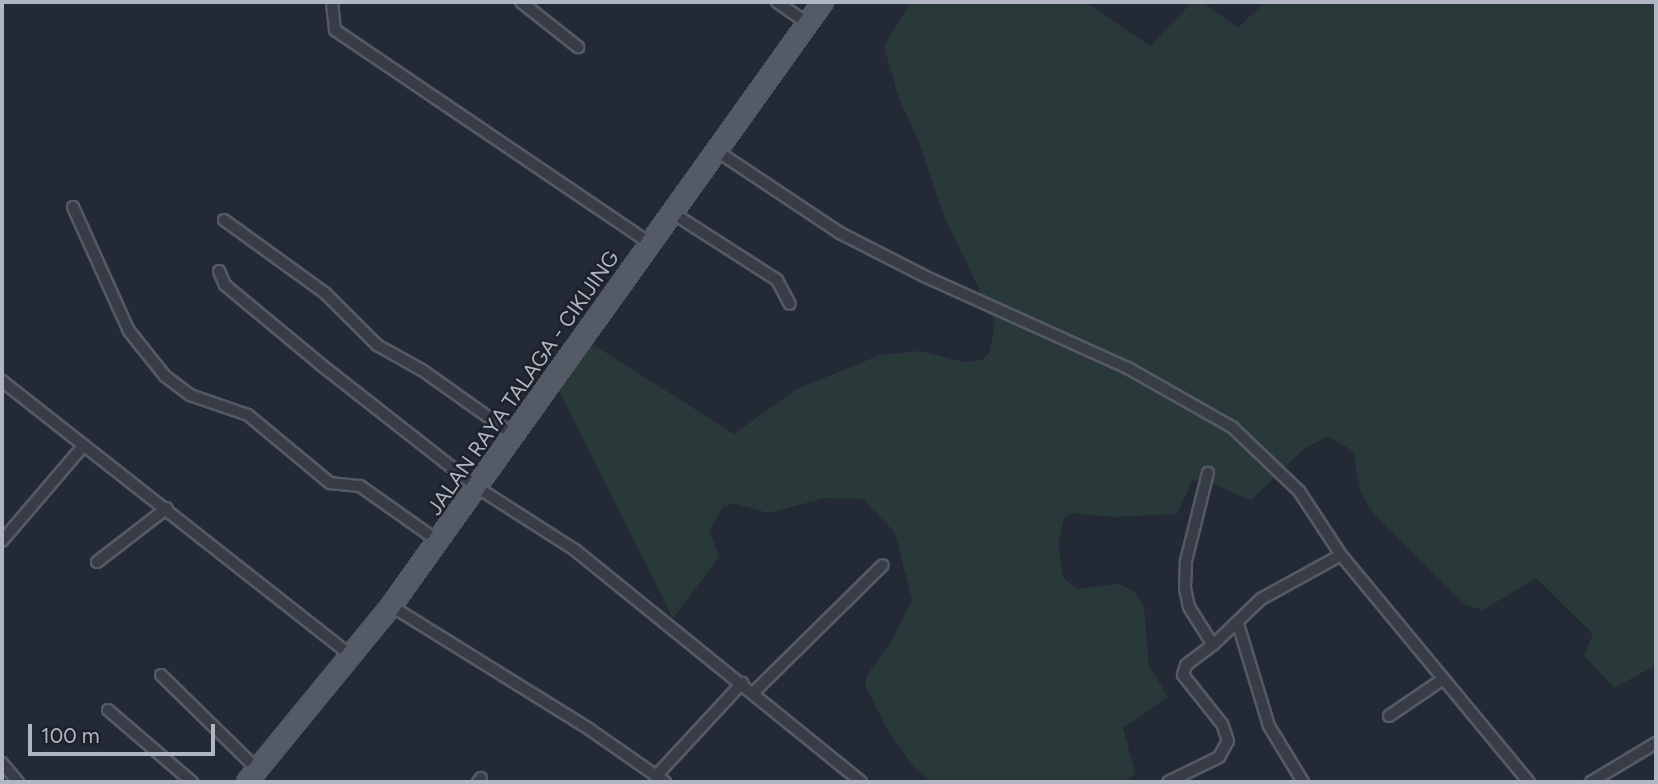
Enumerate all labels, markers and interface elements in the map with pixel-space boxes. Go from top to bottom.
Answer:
street label: JALAN RAYA TALAGA - CIKIJING [422,246,624,520]
scale bar [32,710,219,754]
text: 100 m [41,723,100,748]

